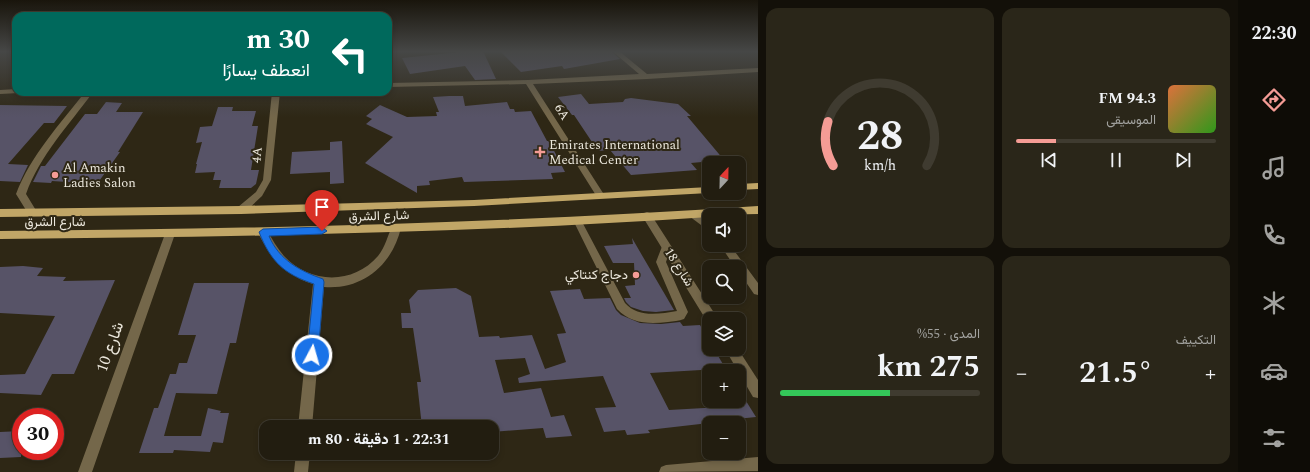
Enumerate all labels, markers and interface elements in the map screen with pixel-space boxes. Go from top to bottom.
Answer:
text: 30 m [246,18,310,61]
text: 22:30 [1251,20,1297,47]
icon: left [324,28,376,80]
text: انعطف يسارًا [222,57,310,84]
icon: directions [1260,86,1288,114]
text: 94.3 FM [1099,87,1156,110]
street label: 6A [549,100,575,124]
text: 28 [857,105,903,168]
text: الموسيقى [1106,110,1156,130]
place label: Emirates International Medical Center [549,135,680,170]
street label: 4A [246,146,268,164]
marker: Emirates International Medical Center [534,146,546,158]
icon: previous [1038,149,1060,171]
icon: pause [1105,149,1127,171]
icon: next [1172,149,1194,171]
icon: music [1260,154,1288,182]
text: km/h [864,155,896,177]
north arrow [702,156,746,200]
map controls [702,156,746,460]
place label: Al Amakin Ladies Salon [63,158,136,193]
marker: Al Amakin Ladies Salon [50,170,60,180]
pin [305,190,339,231]
icon: arrive [311,196,333,218]
street label: شارع الشرق [348,205,410,227]
button: sound [702,208,746,252]
street label: شارع الشرق [25,212,85,232]
icon: phone [1260,221,1288,249]
street label: شارع 18 [659,244,699,290]
button: search [702,260,746,304]
place label: دجاج كنتاكي [565,265,628,285]
marker: دجاج كنتاكي [631,270,641,280]
icon: climate [1260,289,1288,317]
button: layers [702,312,746,356]
street label: شارع 10 [90,318,130,376]
text: المدى · 55% [917,324,980,344]
text: التكييف [1176,330,1216,350]
position arrow [291,334,333,376]
text: 275 km [877,344,980,390]
text: 21.5° [1079,350,1153,396]
text: − [1016,357,1027,390]
text: + [1205,357,1216,390]
icon: car [1260,357,1288,385]
button: + [702,364,746,408]
speed limit sign: 30 [12,408,64,460]
button: − [702,416,746,460]
icon: filters [1260,424,1288,452]
text: 22:31 · 1 دقيقة · 80 m [308,428,450,451]

